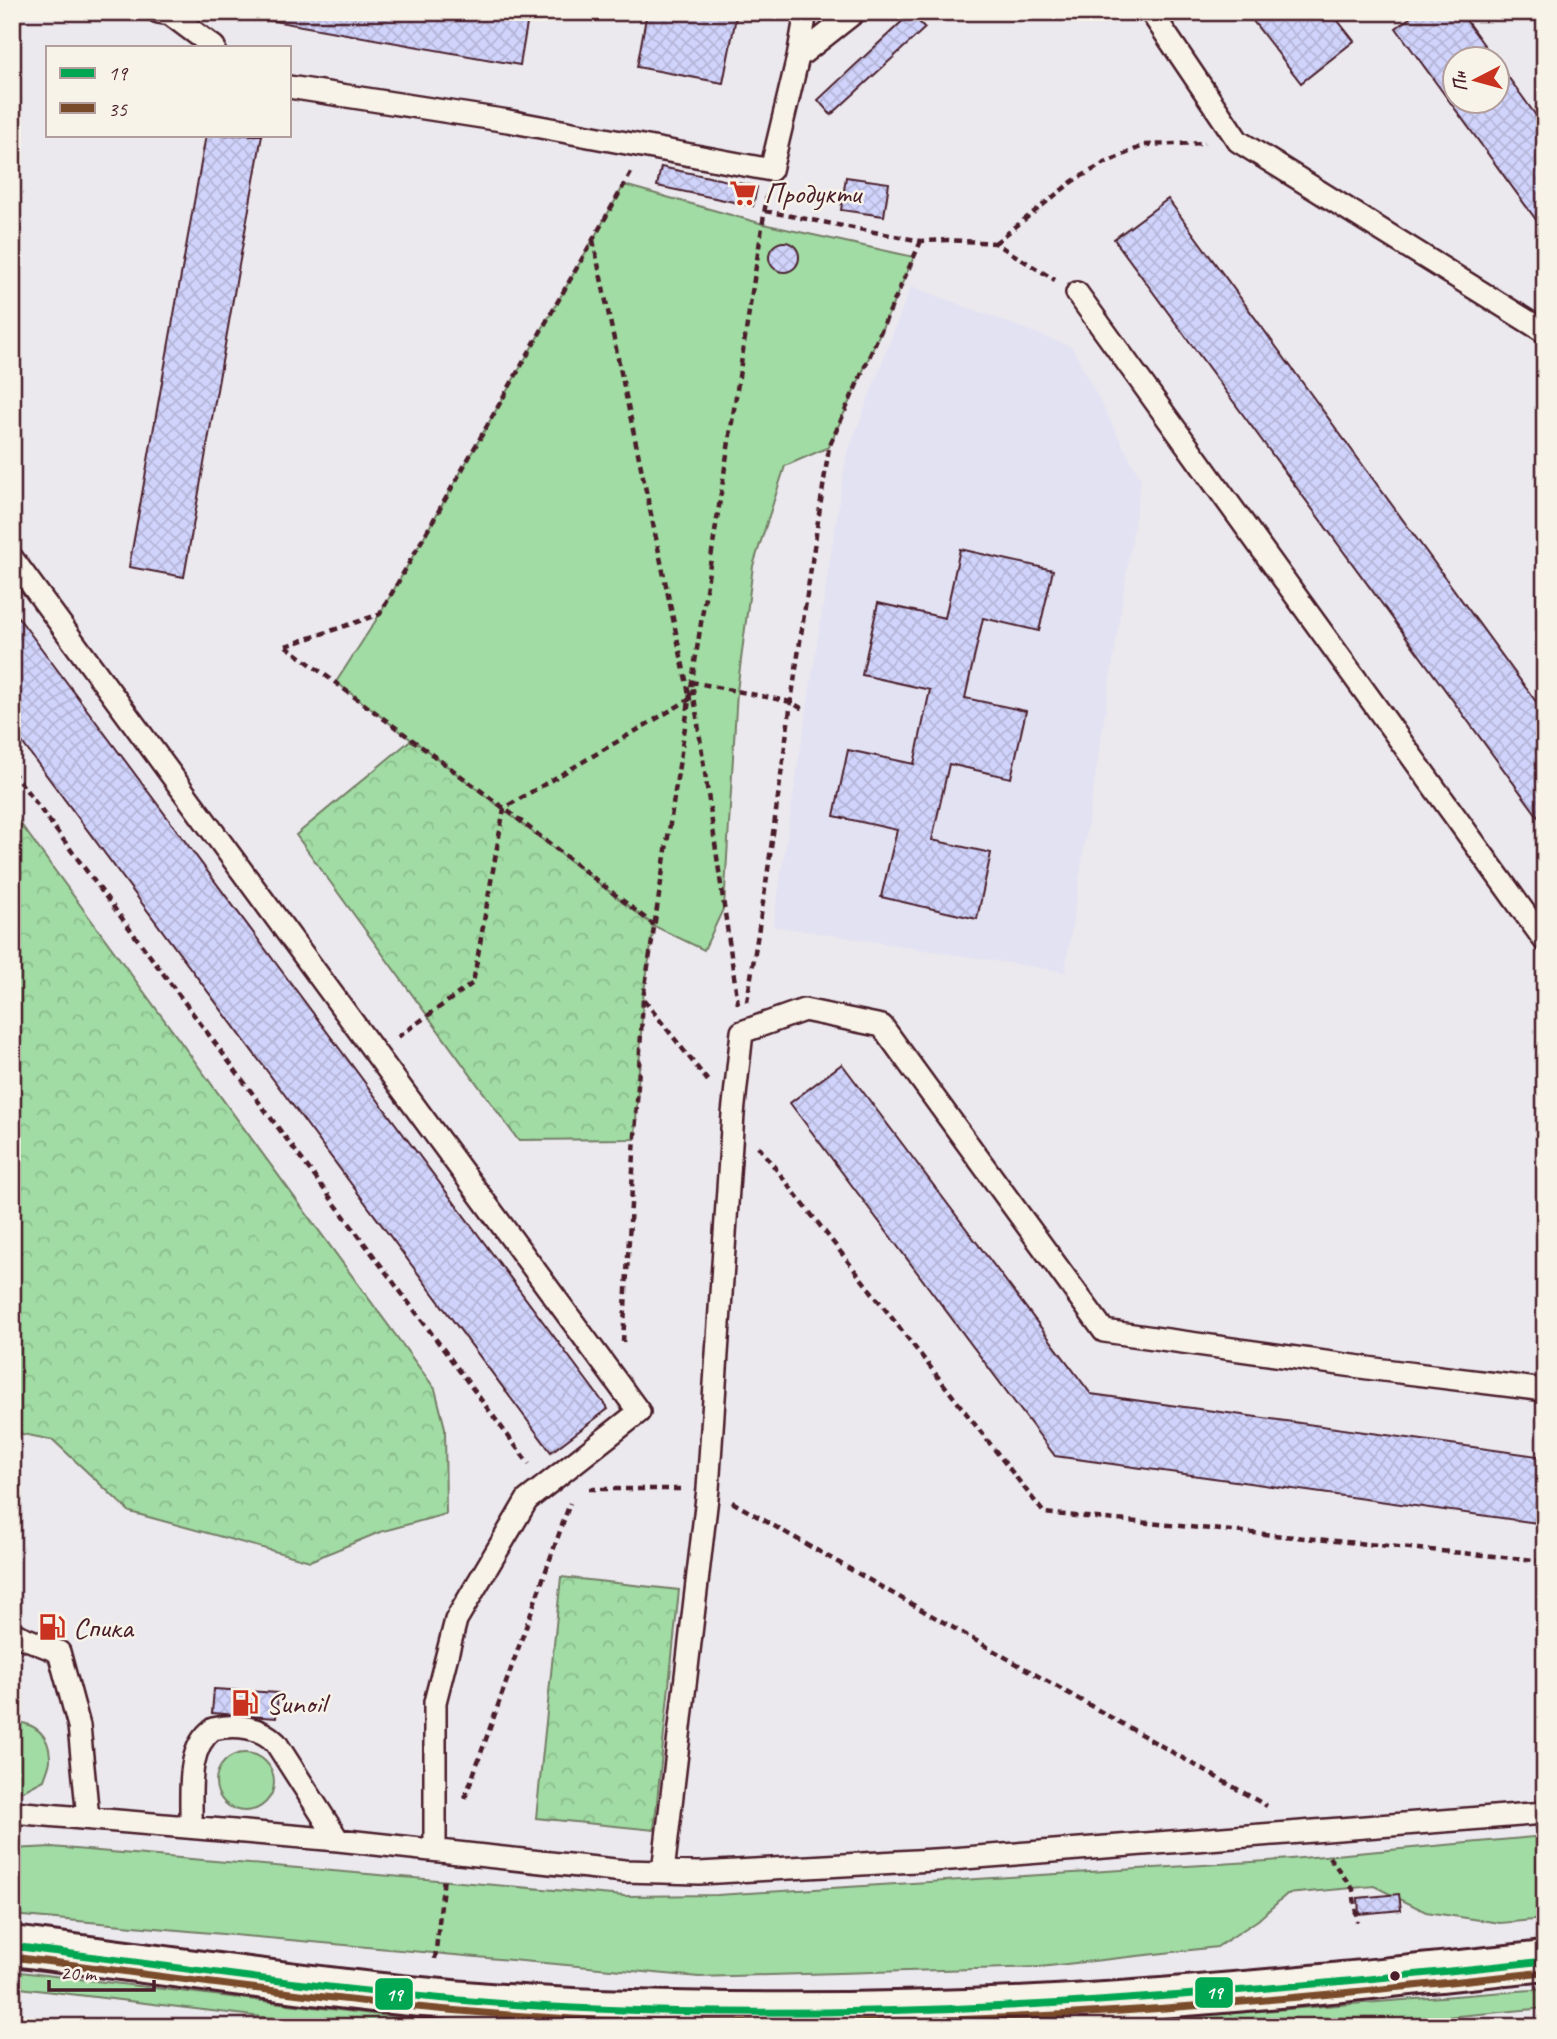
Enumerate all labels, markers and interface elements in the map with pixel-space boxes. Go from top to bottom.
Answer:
legend [46,46,290,136]
north arrow [1442,46,1512,116]
text: 19 [108,60,128,86]
text: Пн [1447,69,1473,93]
text: 35 [108,96,128,122]
place label: Продукти [764,174,863,212]
supermarket icon: Продукти [728,178,758,208]
place label: Спика [73,1608,135,1646]
fuel station icon: Спика [37,1612,67,1642]
place label: Sunoil [266,1684,331,1722]
fuel station icon: Sunoil [230,1688,260,1718]
scale bar [49,1948,154,1992]
text: 20 m [60,1960,98,1986]
unlabelled marker [1388,1969,1402,1983]
line badge: 19 [1194,1976,1234,2009]
line badge: 19 [374,1977,414,2011]
text: 19 [1206,1981,1225,2005]
text: 19 [386,1983,405,2007]

